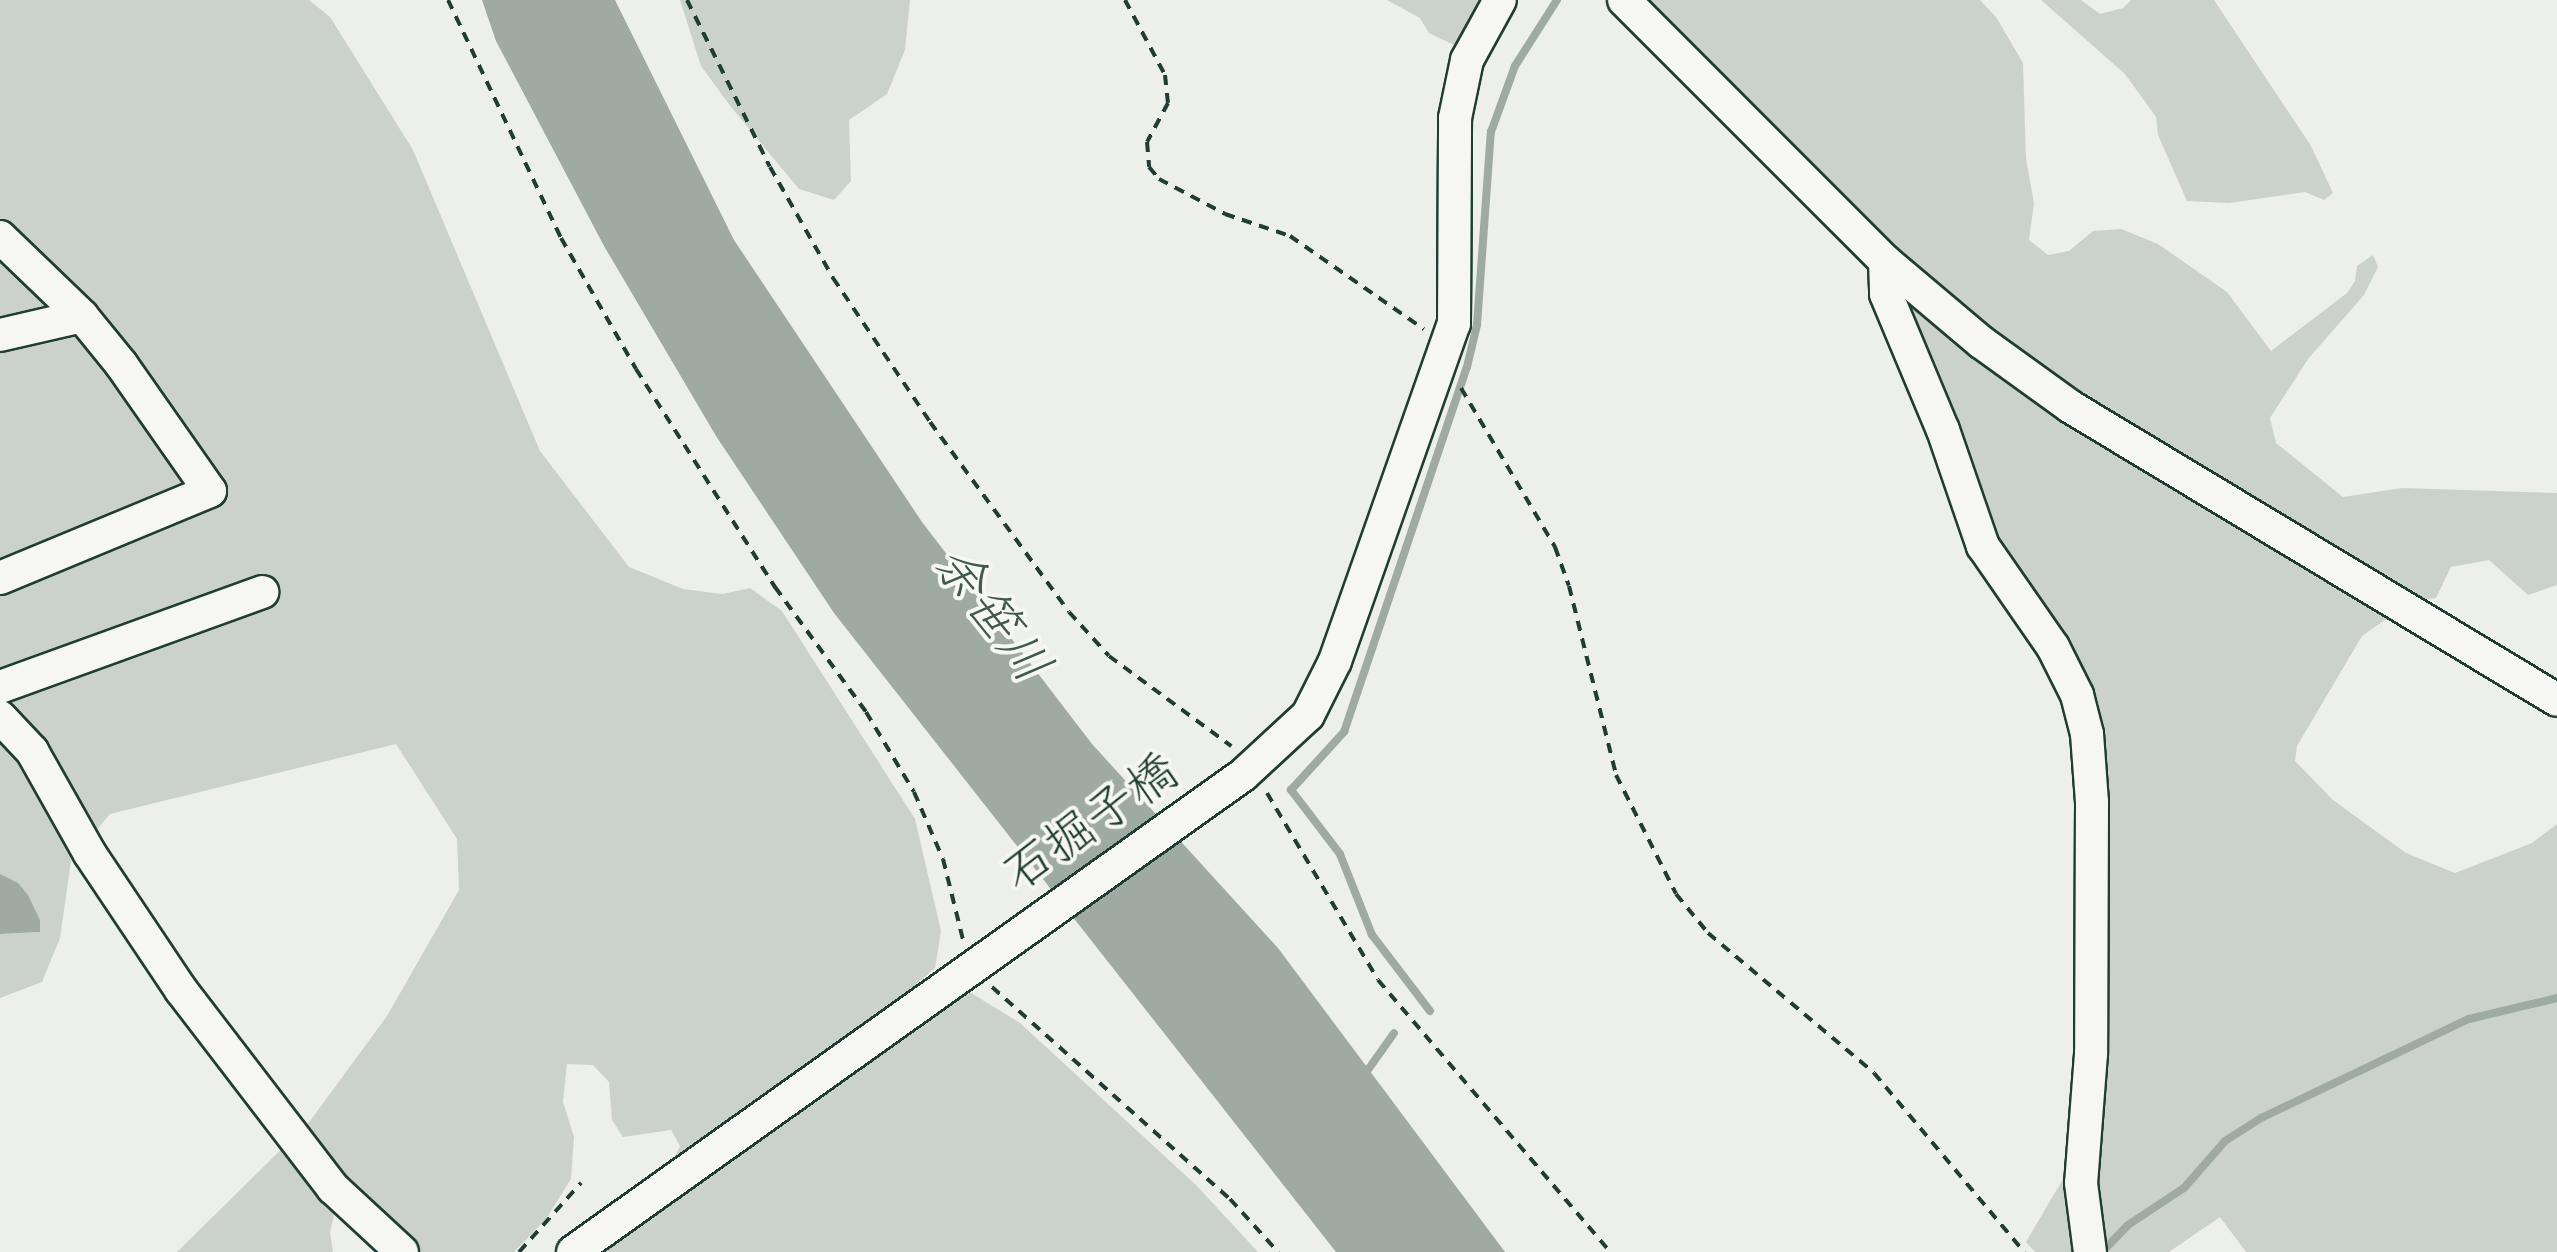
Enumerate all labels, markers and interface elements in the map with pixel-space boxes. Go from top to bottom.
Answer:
water label: 余笹川 [920,533,1064,695]
street label: 石掘子橋 [991,740,1189,904]

